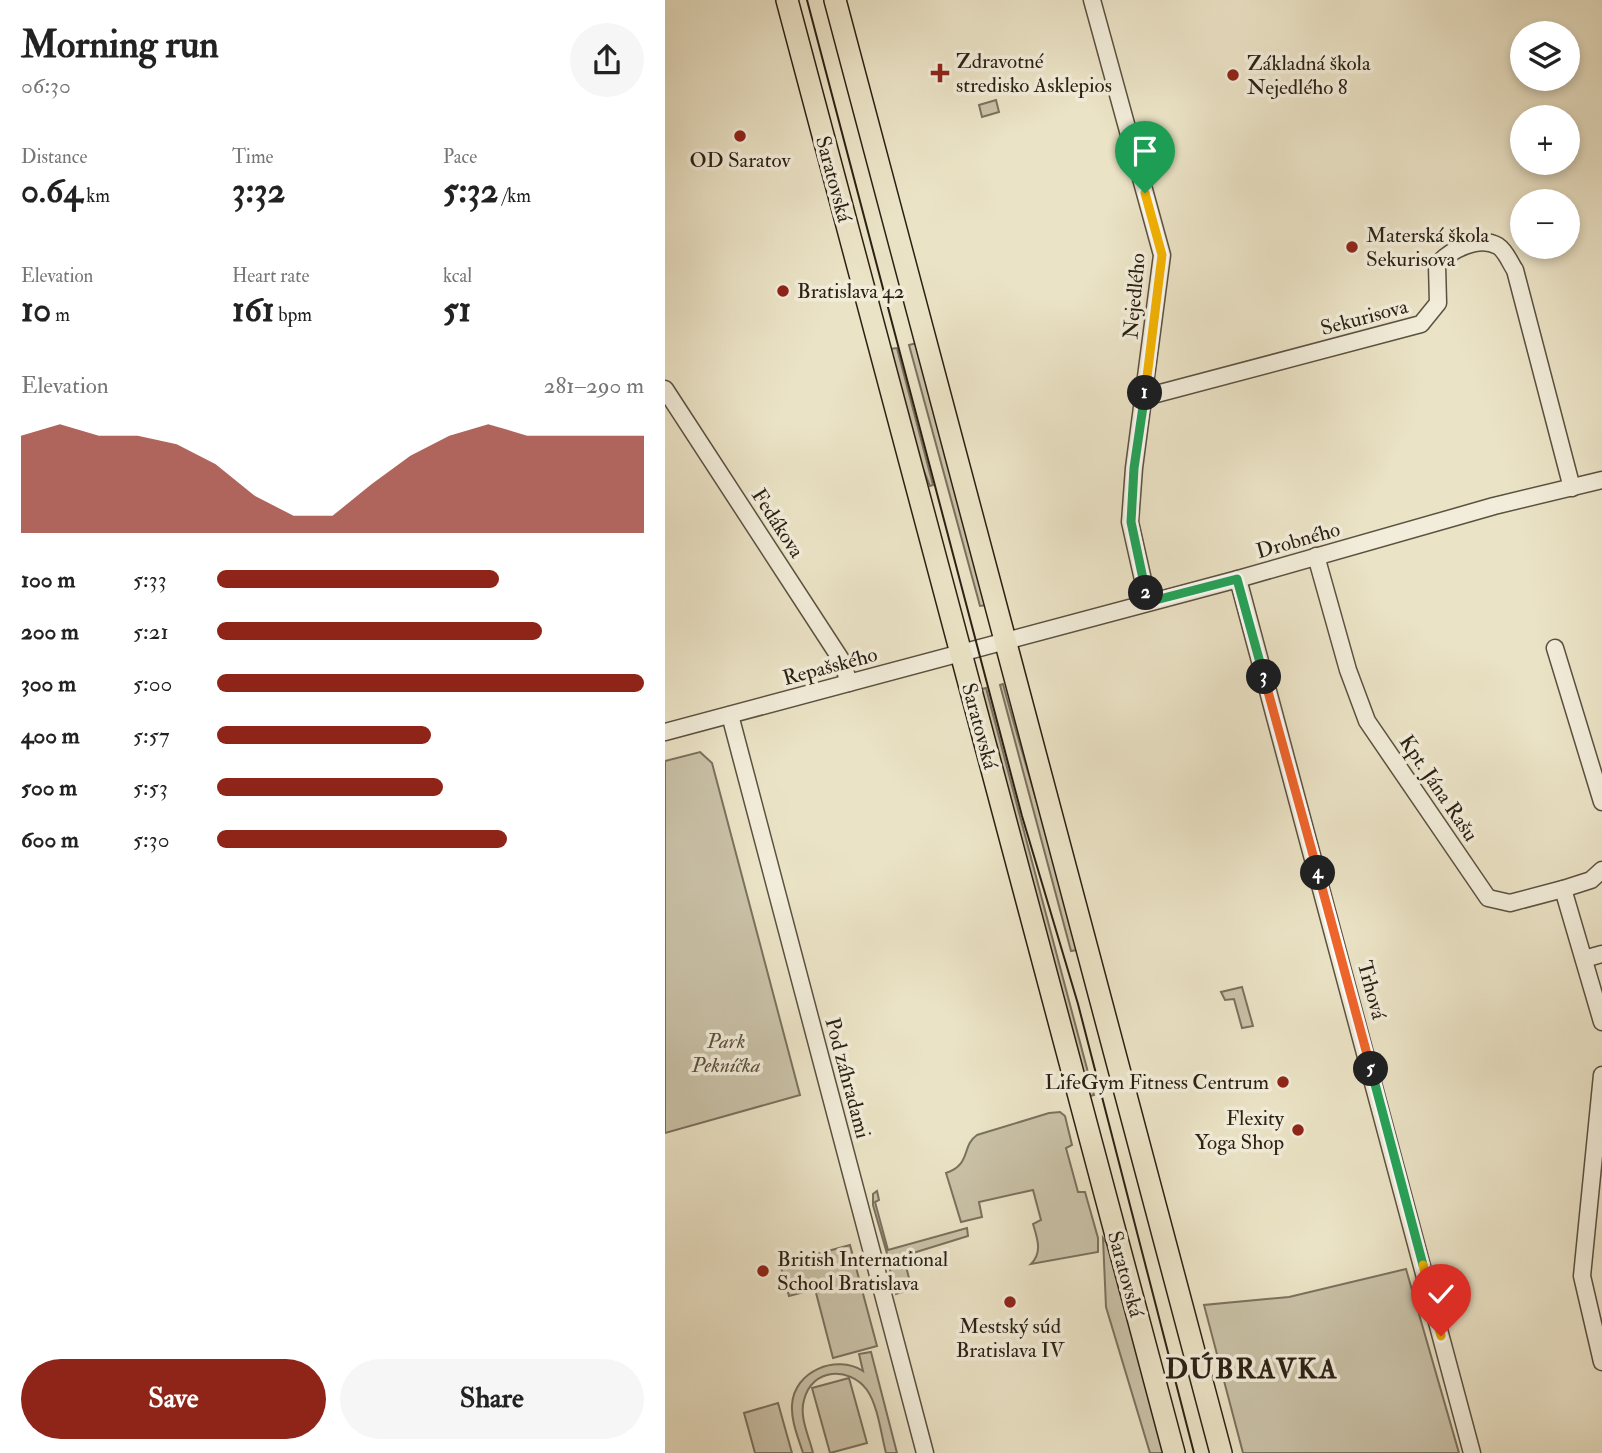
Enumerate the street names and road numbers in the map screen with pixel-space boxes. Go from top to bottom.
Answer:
street label: Saratovská [809,133,858,226]
street label: Nejedlého [1117,252,1152,340]
street label: Sekurisova [1317,293,1411,342]
street label: Fedákova [745,483,810,563]
street label: Drobného [1253,516,1343,565]
street label: Repašského [780,641,880,692]
street label: Saratovská [955,680,1004,773]
street label: Kpt. Jána Rašu [1393,730,1484,847]
street label: Trhová [1351,958,1392,1023]
street label: Pod záhradami [818,1015,877,1142]
street label: Saratovská [1101,1228,1150,1321]

